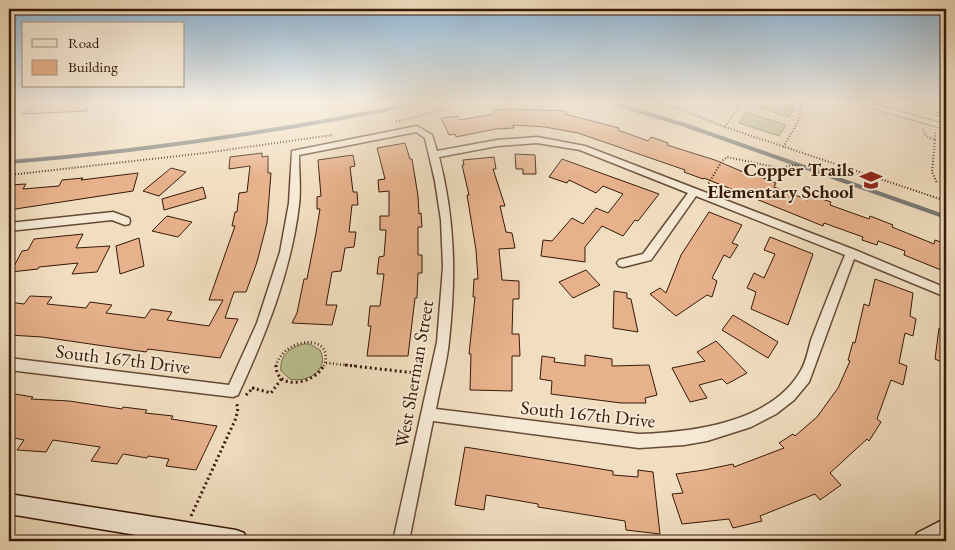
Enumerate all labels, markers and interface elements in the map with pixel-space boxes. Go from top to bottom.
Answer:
legend [22,22,185,88]
text: Road [68,33,100,52]
text: Building [68,57,118,76]
place label: Copper Trails Elementary School [707,157,855,204]
school or university icon: Copper Trails Elementary School [858,167,884,193]
street label: West Sherman Street [389,298,439,450]
street label: South 167th Drive [54,338,192,380]
street label: South 167th Drive [519,394,657,434]

